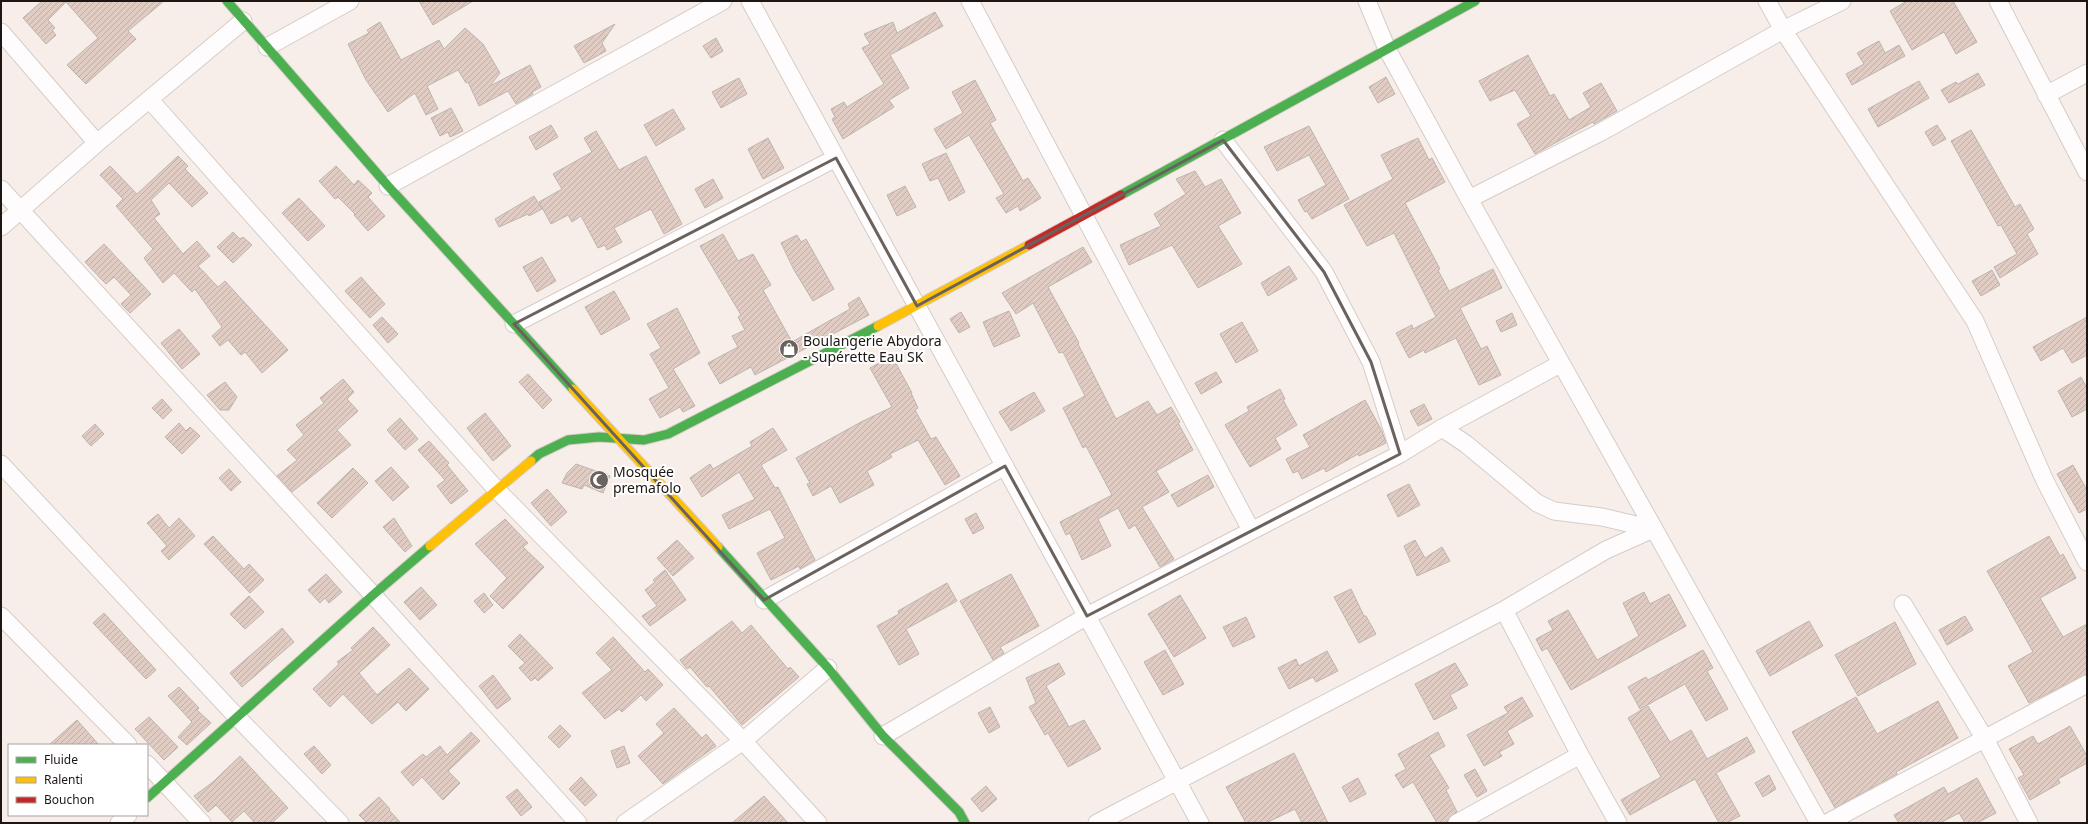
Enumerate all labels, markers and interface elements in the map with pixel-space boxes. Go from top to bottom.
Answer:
place label: Boulangerie Abydora - Supérette Eau SK [803,331,942,366]
shop icon: Boulangerie Abydora - Supérette Eau SK [778,338,800,360]
place label: Mosquée premafolo [613,462,681,497]
mosque icon: Mosquée premafolo [588,469,610,491]
legend [8,744,148,816]
text: Fluide [44,751,78,768]
text: Ralenti [44,771,83,788]
text: Bouchon [44,791,94,808]

